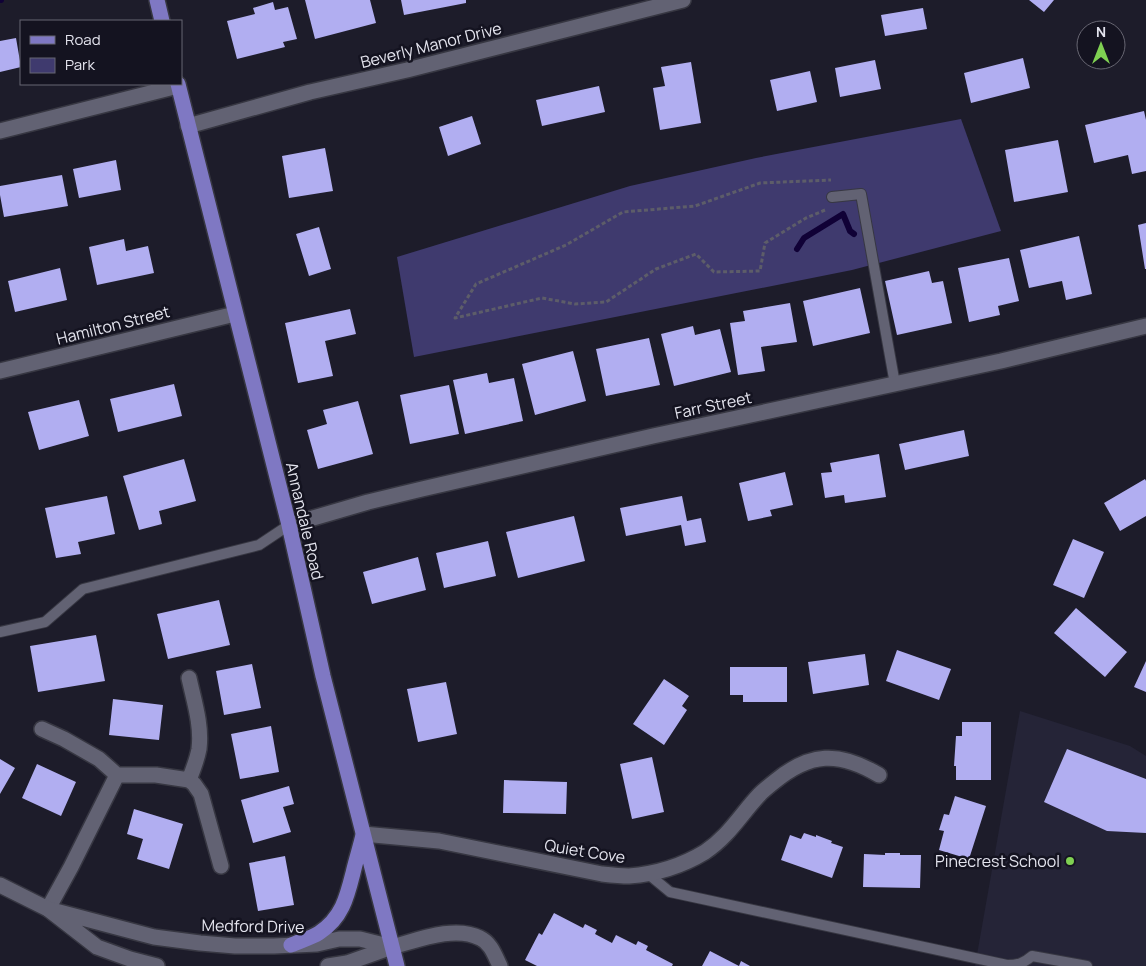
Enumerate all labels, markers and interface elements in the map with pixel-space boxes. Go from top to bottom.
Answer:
street label: Beverly Manor Drive [358,17,504,73]
legend [20,20,182,85]
north arrow [1076,20,1126,70]
text: N [1096,22,1106,41]
text: Road [65,29,101,50]
text: Park [65,54,95,75]
street label: Hamilton Street [54,300,172,350]
street label: Farr Street [672,386,754,424]
street label: Annandale Road [281,460,329,582]
street label: Quiet Cove [543,834,627,868]
place label: Pinecrest School [935,850,1060,872]
marker: Pinecrest School [1064,855,1076,867]
street label: Medford Drive [201,914,305,938]

